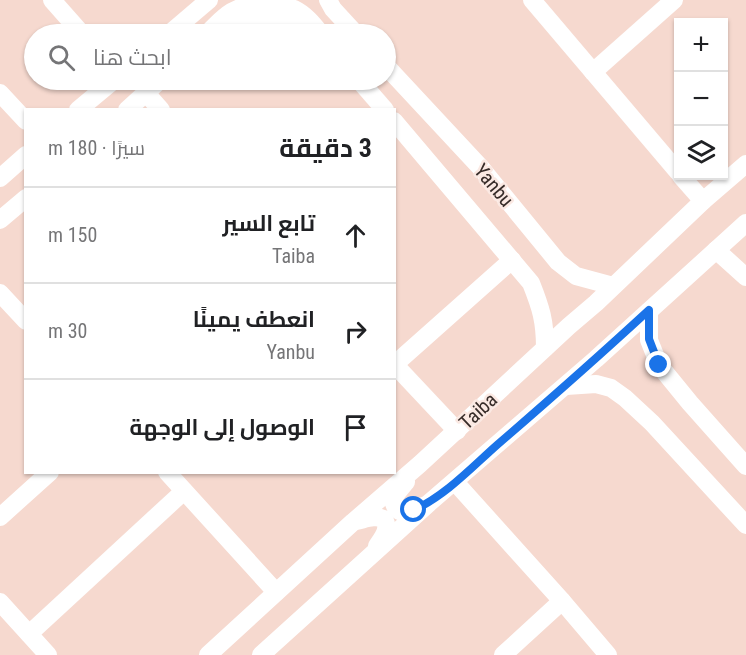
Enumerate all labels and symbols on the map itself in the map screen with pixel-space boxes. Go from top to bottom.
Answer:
street label: Yanbu [469,159,519,211]
route end [645,351,671,377]
street label: Taiba [454,388,502,434]
route start [400,496,426,522]

